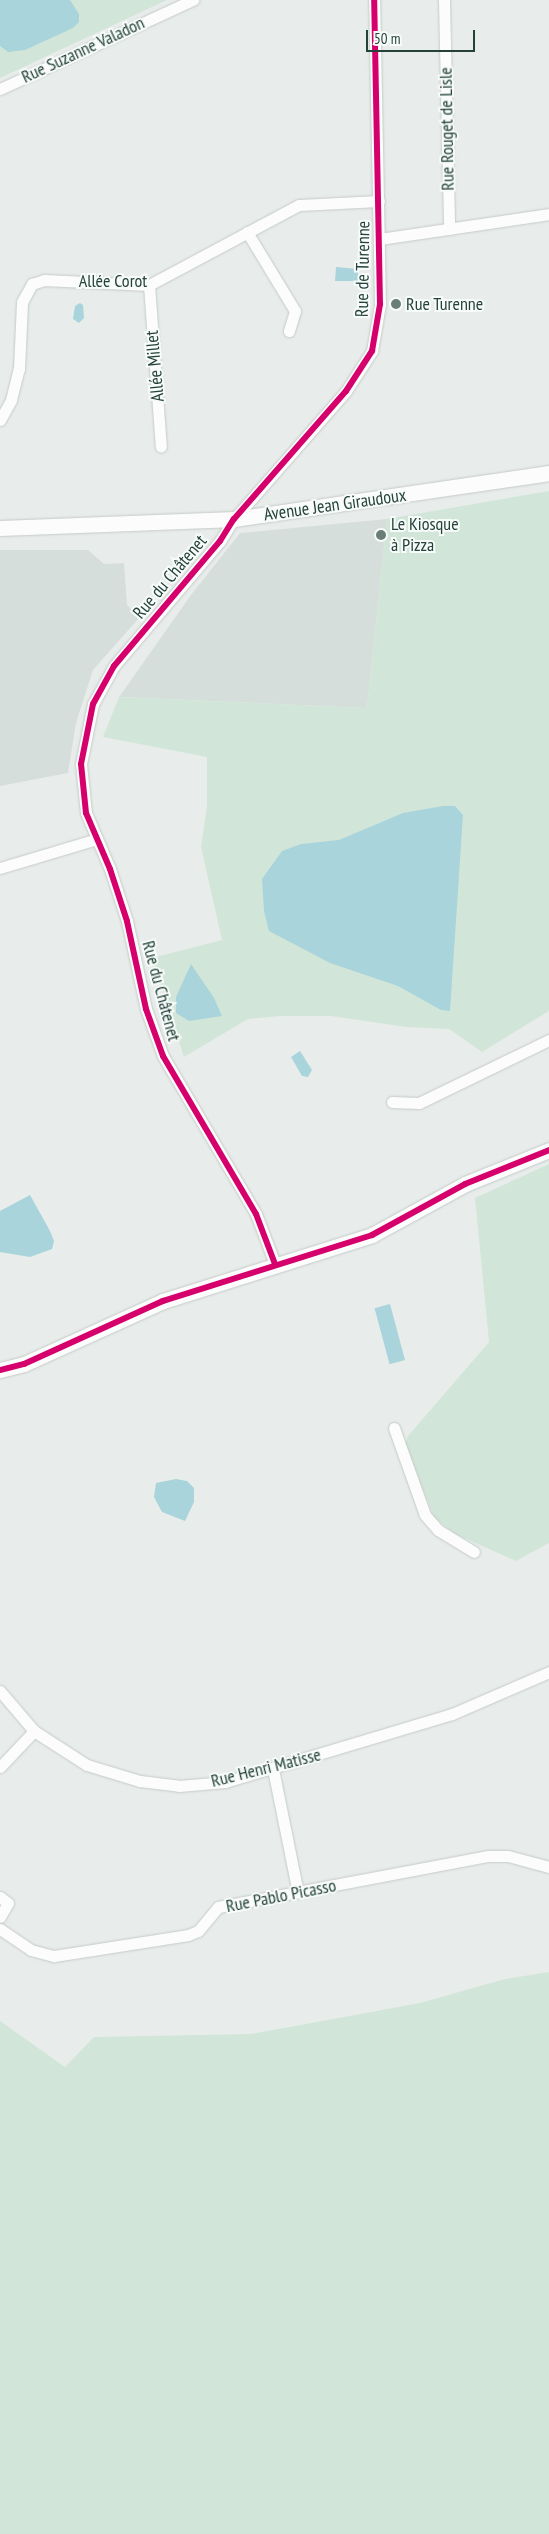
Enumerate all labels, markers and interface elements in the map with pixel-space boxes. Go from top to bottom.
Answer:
street label: Rue Suzanne Valadon [18,12,148,88]
scale bar [369,20,478,52]
text: 50 m [374,29,400,48]
street label: Rue Rouget de Lisle [435,67,459,191]
street label: Rue de Turenne [351,220,375,318]
street label: Allée Corot [79,270,147,292]
place label: Rue Turenne [406,293,484,315]
marker: Rue Turenne [390,298,402,310]
street label: Allée Millet [141,329,169,403]
street label: Avenue Jean Giraudoux [262,484,408,526]
place label: Le Kiosque à Pizza [391,514,459,556]
marker: Le Kiosque à Pizza [375,529,387,541]
street label: Rue du Châtenet [129,531,211,623]
street label: Rue du Châtenet [137,938,185,1044]
street label: Rue Henri Matisse [209,1744,323,1792]
street label: Rue Pablo Picasso [224,1875,338,1917]

